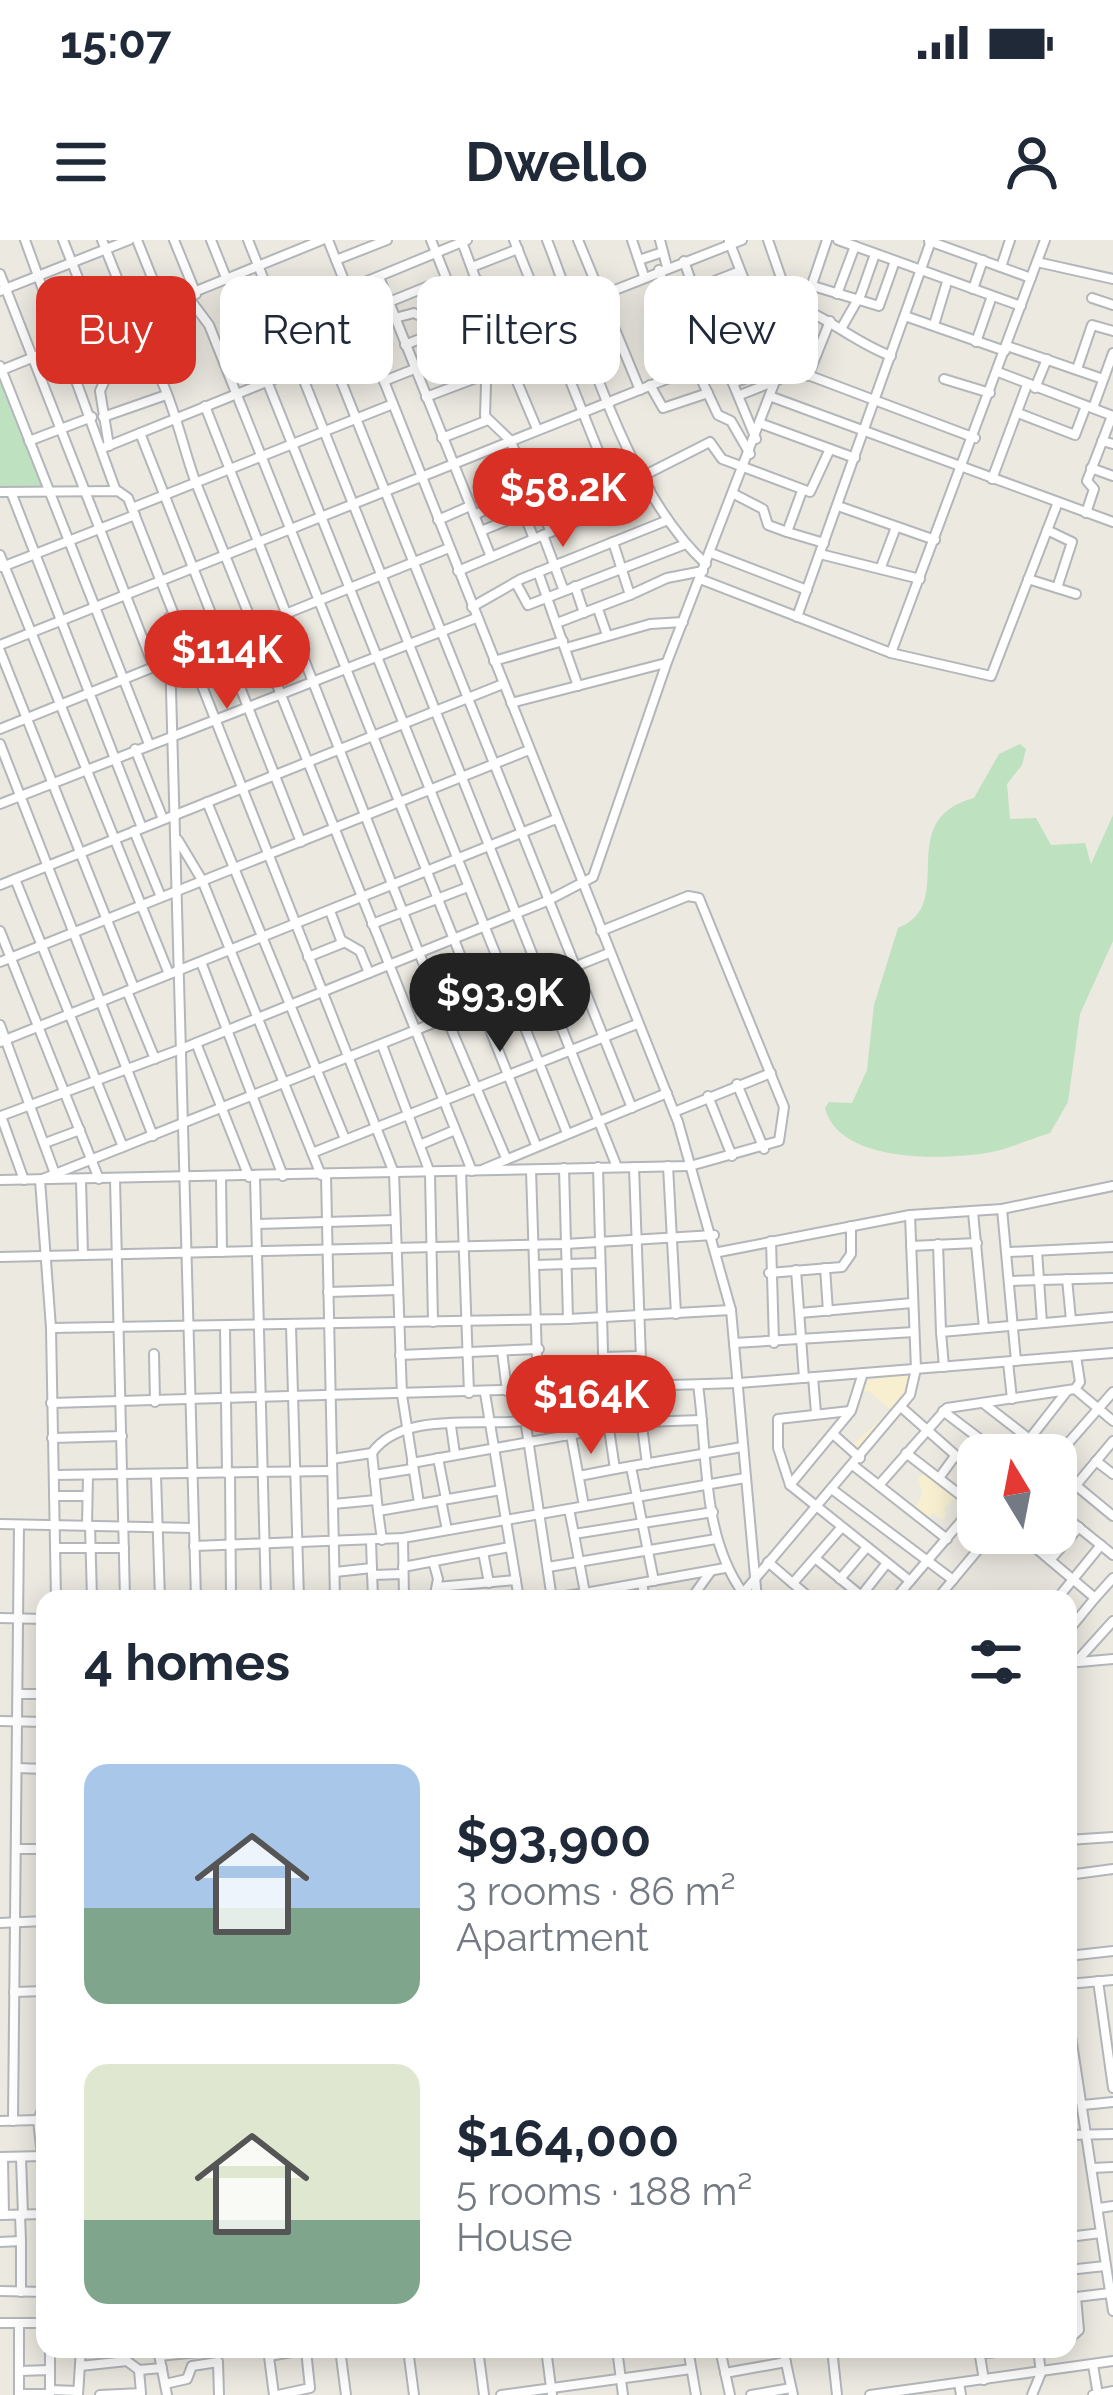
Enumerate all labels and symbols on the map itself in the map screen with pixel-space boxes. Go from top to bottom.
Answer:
pin: $58.2K [465,448,661,550]
pin: $114K [143,610,311,712]
pin: $93.9K [402,953,598,1055]
pin: $164K [507,1355,675,1457]
north arrow [957,1434,1077,1554]

